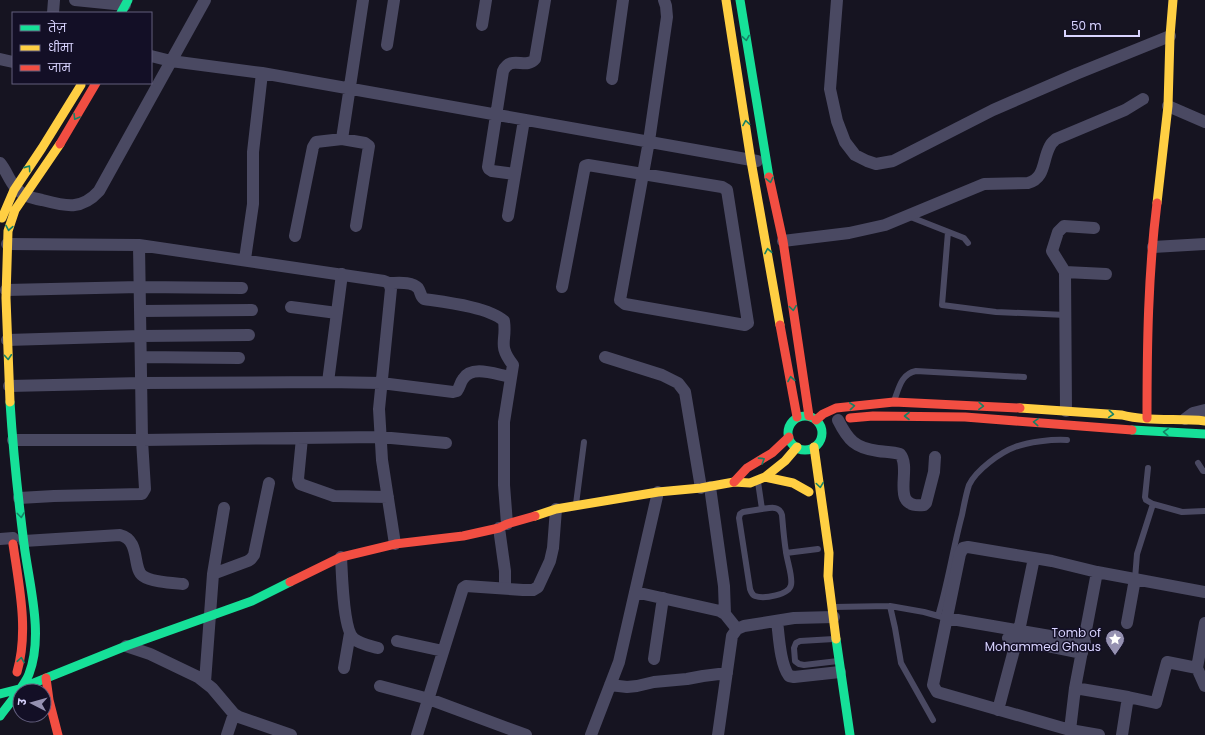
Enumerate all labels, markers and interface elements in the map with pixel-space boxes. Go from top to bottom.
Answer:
legend [12,12,152,84]
scale bar [1065,12,1139,38]
text: 50 m [1071,17,1102,34]
text: तेज़ [47,19,67,36]
one-way arrow [741,35,750,42]
text: धीमा [48,39,74,56]
text: जाम [47,59,72,76]
one-way arrow [73,113,80,120]
one-way arrow [742,120,750,126]
one-way arrow [23,165,31,172]
one-way arrow [766,177,774,184]
one-way arrow [6,224,14,231]
one-way arrow [764,248,772,254]
one-way arrow [788,305,797,311]
one-way arrow [4,354,13,360]
one-way arrow [787,376,795,382]
one-way arrow [849,402,855,411]
one-way arrow [978,402,984,410]
one-way arrow [1108,409,1114,418]
one-way arrow [904,412,910,420]
one-way arrow [1033,418,1039,427]
one-way arrow [1163,427,1169,436]
one-way arrow [758,457,765,464]
one-way arrow [815,482,824,489]
one-way arrow [16,512,25,518]
place label: Tomb of Mohammed Ghaus [985,624,1101,655]
place icon: Tomb of Mohammed Ghaus [1104,628,1126,656]
one-way arrow [16,657,25,663]
north arrow [12,683,52,723]
text: उ [14,697,30,707]

